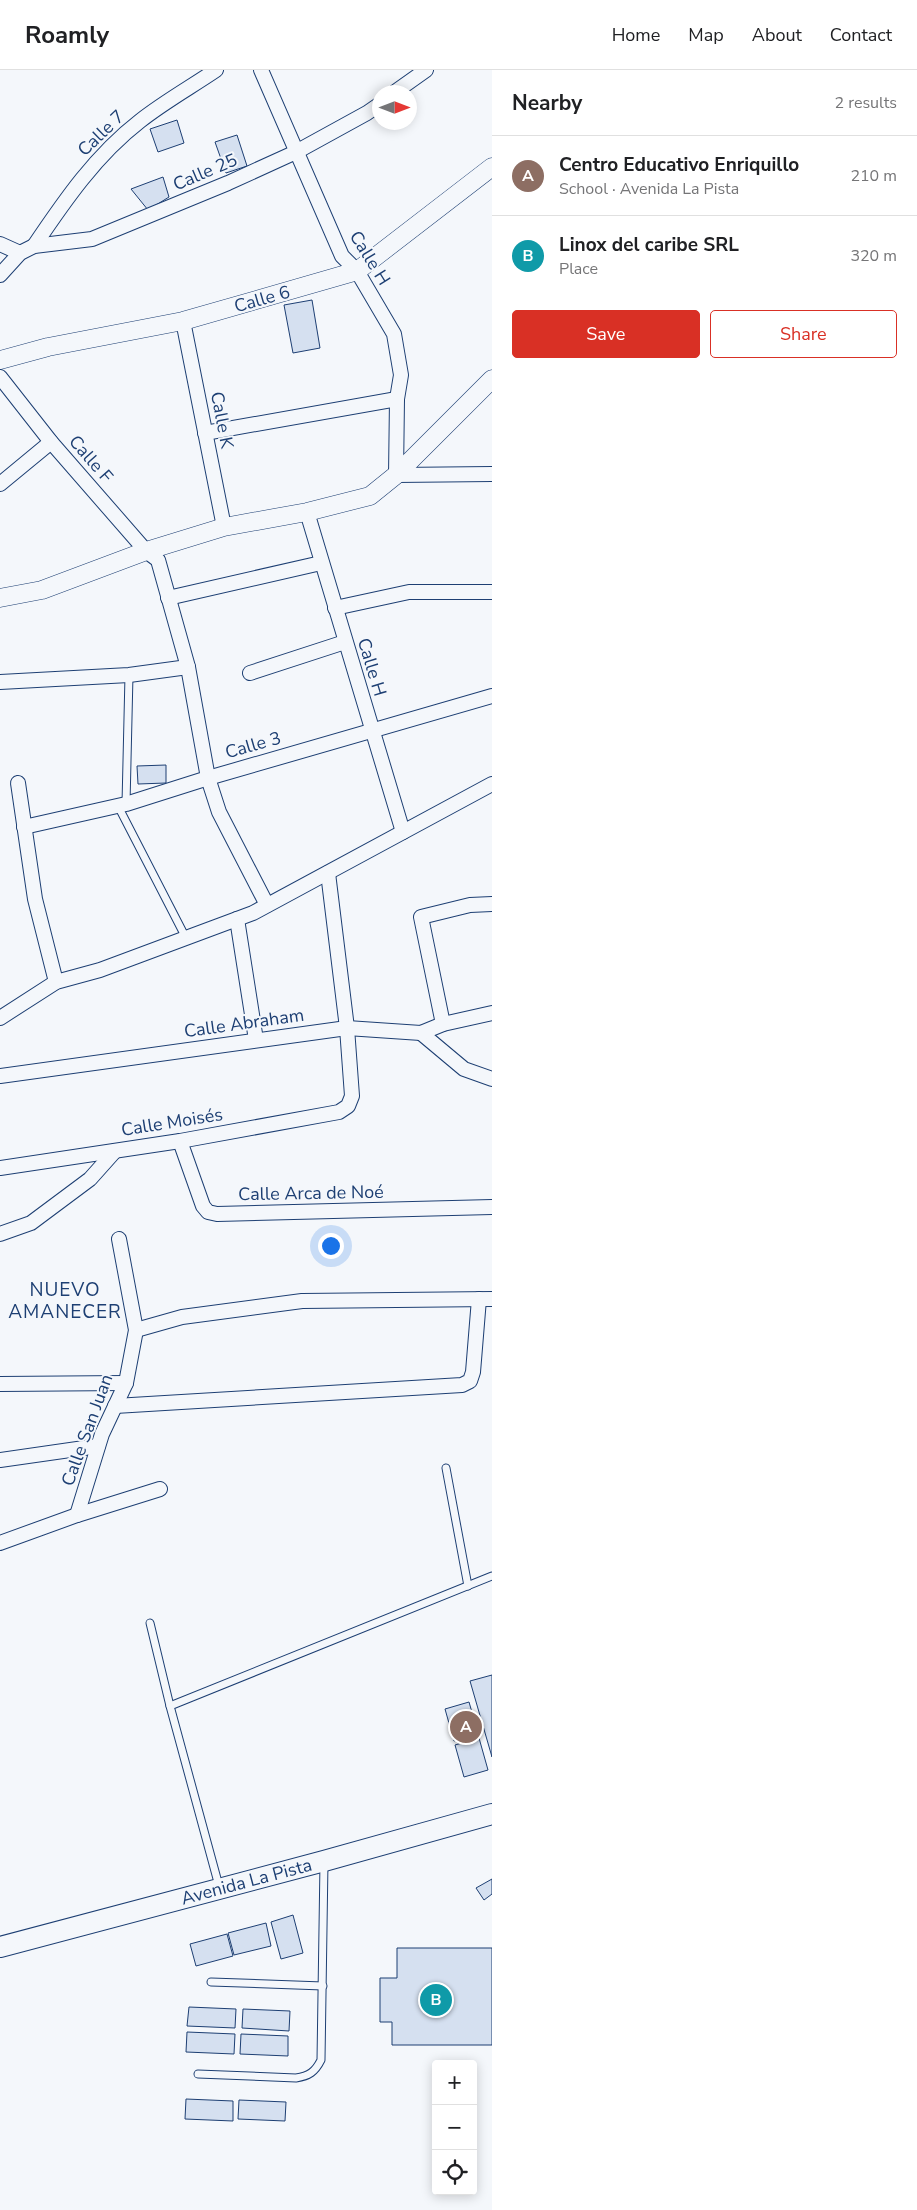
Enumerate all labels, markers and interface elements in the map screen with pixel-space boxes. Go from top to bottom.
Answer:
text: Roamly [25,19,109,51]
text: Home [612,23,660,47]
text: Map [688,23,724,47]
text: About [752,23,802,47]
text: Contact [830,23,892,47]
north arrow [372,85,417,130]
text: Nearby [512,89,582,117]
text: 2 results [835,92,897,114]
street label: Calle 7 [72,105,130,161]
street label: Calle 25 [169,148,241,196]
text: Centro Educativo Enriquillo [559,152,799,178]
text: A [522,165,534,187]
text: 210 m [850,165,897,187]
text: School · Avenida La Pista [559,178,739,200]
street label: Calle H [344,226,396,290]
text: Linox del caribe SRL [559,232,739,258]
text: B [522,245,534,267]
text: 320 m [850,245,897,267]
text: Place [559,258,598,280]
street label: Calle 6 [231,280,293,318]
button: Save [512,310,700,358]
button: Share [710,310,897,358]
street label: Calle K [205,390,239,451]
street label: Calle F [64,430,119,488]
street label: Calle H [352,635,392,699]
street label: Calle 3 [222,726,284,764]
street label: Calle Abraham [183,1003,305,1043]
street label: Calle Moisés [119,1102,225,1142]
street label: Calle Arca de Noé [238,1180,384,1206]
your location [318,1233,344,1259]
district label: NUEVO AMANECER [8,1277,122,1325]
street label: Calle San Juan [56,1371,118,1489]
pin: A [450,1708,482,1746]
street label: Avenida La Pista [178,1853,315,1910]
pin: B [420,1981,452,2019]
map controls [432,2060,477,2195]
button: + [432,2060,477,2105]
button: − [432,2105,477,2150]
button: locate [432,2150,477,2195]

